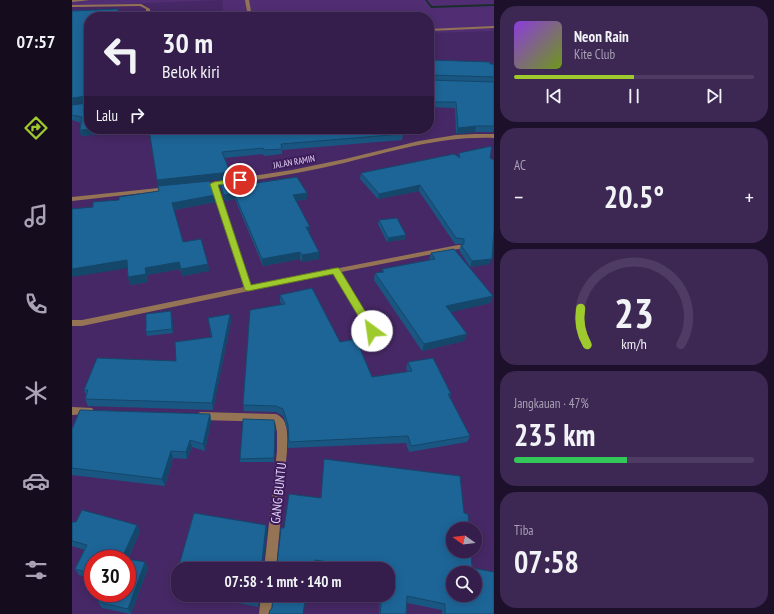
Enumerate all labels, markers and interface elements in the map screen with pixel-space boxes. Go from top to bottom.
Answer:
text: 30 m [162,24,213,61]
text: Neon Rain [574,27,629,46]
icon: left [96,28,148,80]
text: 07:57 [17,30,55,53]
text: Kite Club [574,46,615,63]
text: Belok kiri [162,60,220,83]
icon: previous [543,85,565,107]
icon: pause [623,85,645,107]
icon: next [703,85,725,107]
icon: right [126,104,148,126]
text: Lalu [96,106,118,125]
icon: directions [22,114,50,142]
street label: JALAN RAMIN [271,152,316,171]
text: AC [514,157,526,174]
pin [223,163,257,197]
icon: arrive [229,169,251,191]
text: 20.5° [604,177,664,216]
text: − [514,183,523,211]
text: + [745,183,754,211]
icon: music [22,202,50,230]
text: 23 [614,286,654,339]
icon: phone [22,290,50,318]
position arrow [351,310,393,352]
text: km/h [621,334,647,353]
icon: climate [22,379,50,407]
text: Jangkauan · 47% [514,395,589,412]
text: 235 km [514,415,595,454]
street label: GANG BUNTU [267,462,290,524]
icon: car [22,467,50,495]
north arrow [446,522,482,558]
map controls [446,522,482,602]
text: Tiba [514,522,533,539]
text: 07:58 [514,542,579,581]
speed limit sign: 30 [84,550,136,602]
icon: filters [22,556,50,584]
button: search [446,566,482,602]
text: 07:58 · 1 mnt · 140 m [225,572,341,591]

